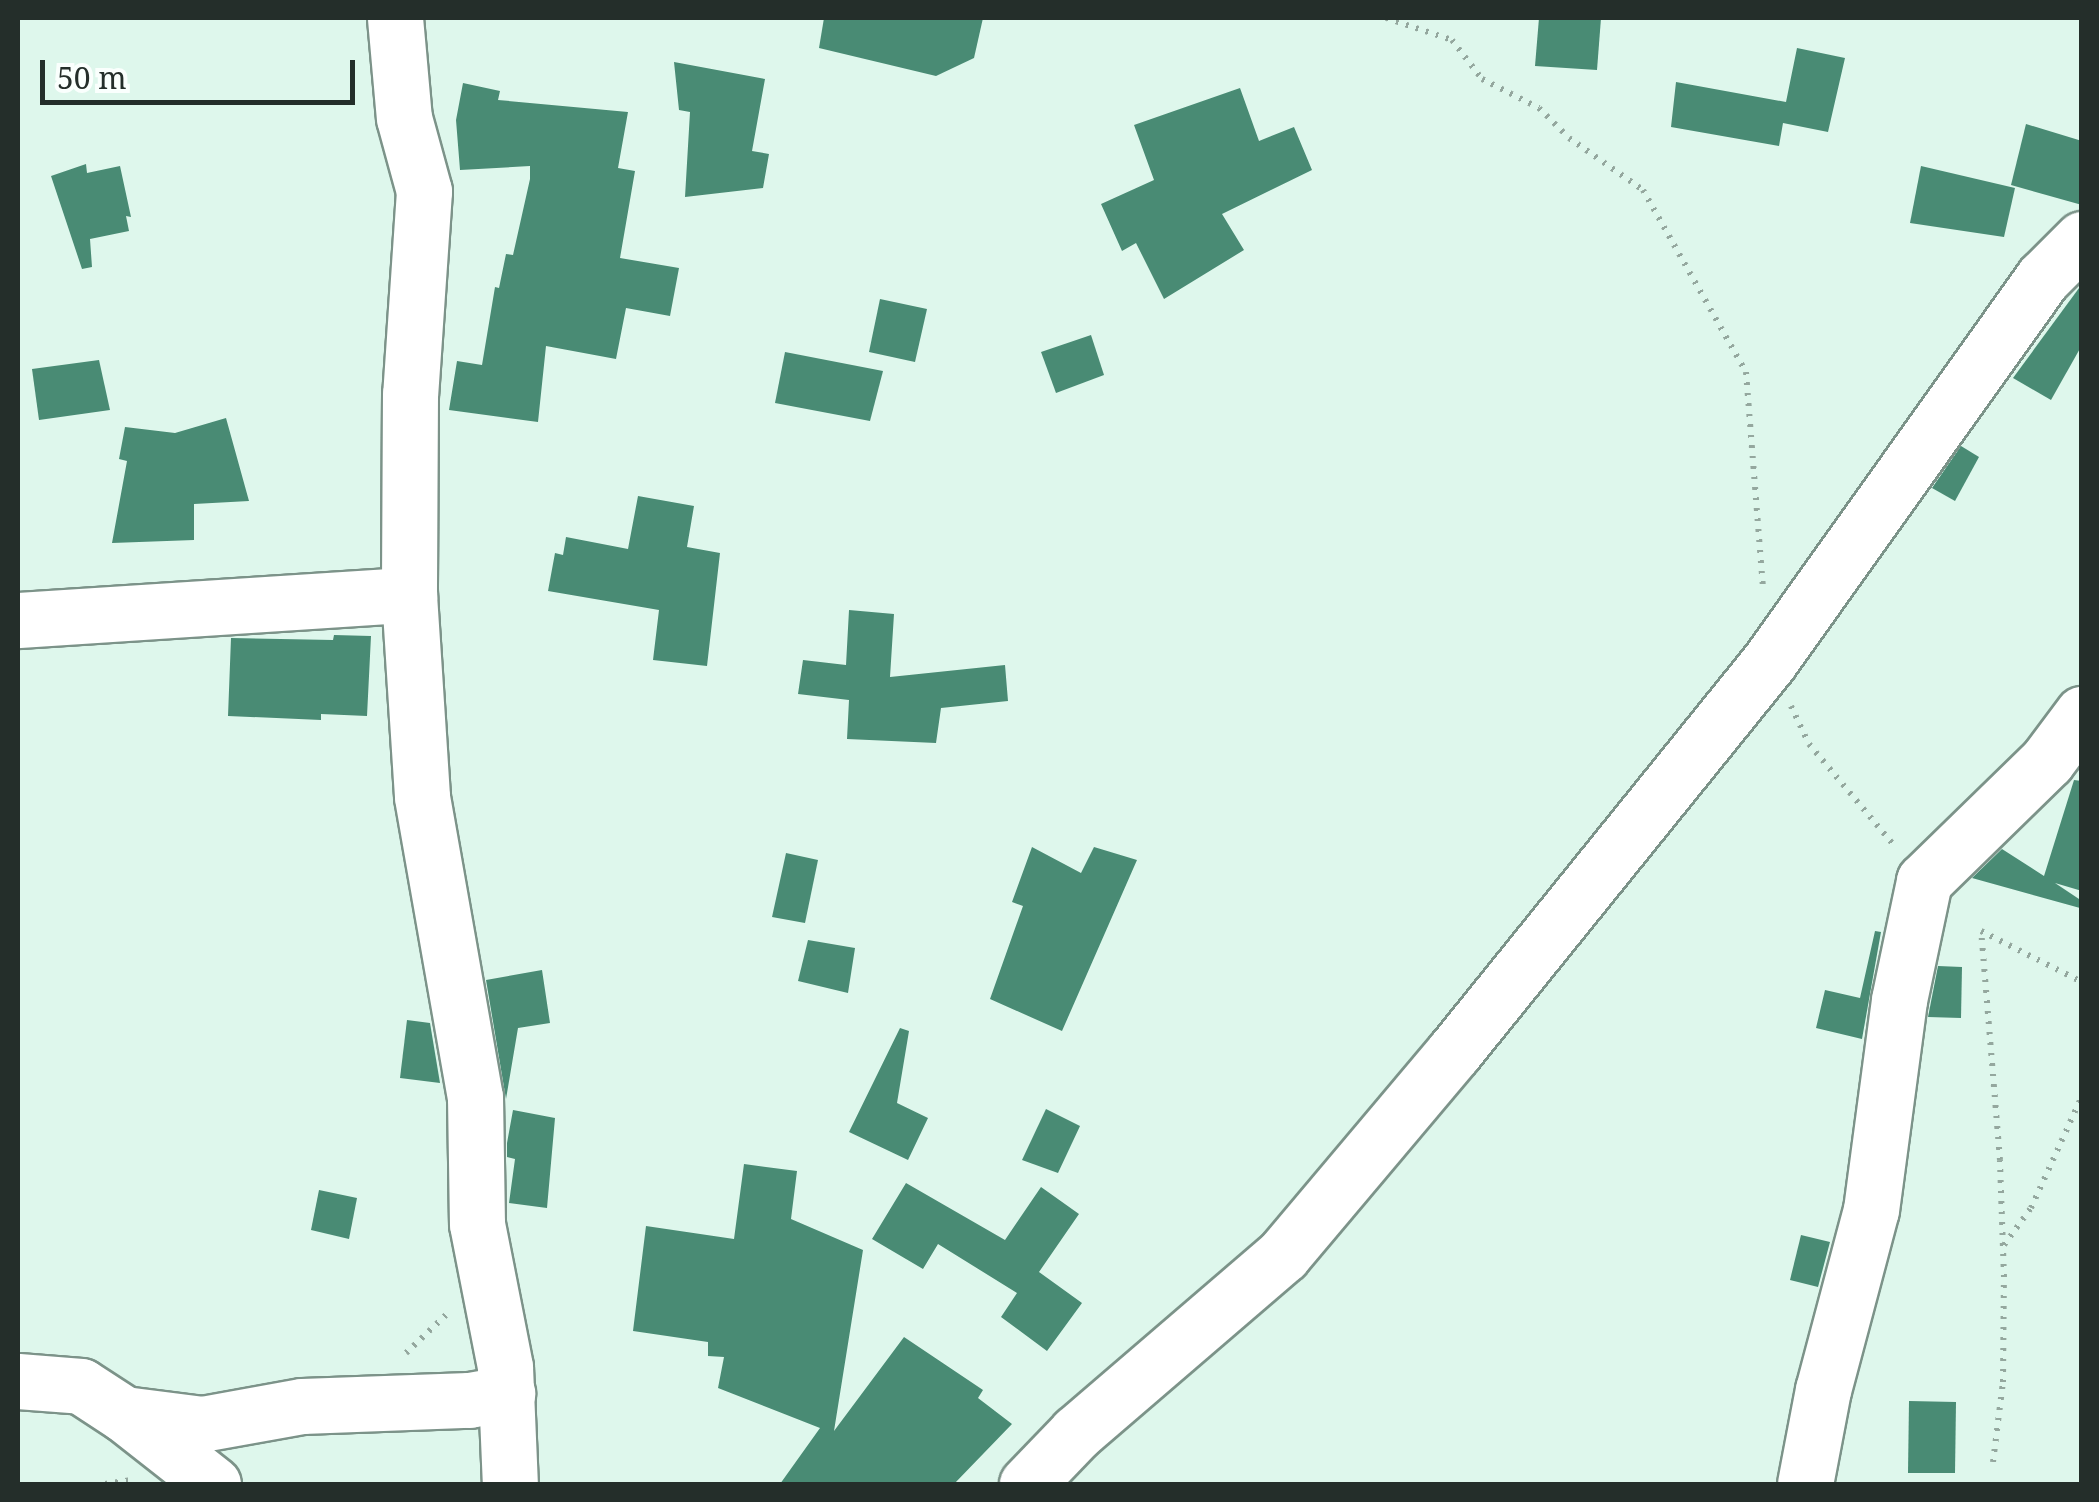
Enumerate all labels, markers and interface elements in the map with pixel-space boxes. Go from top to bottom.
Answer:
scale bar [45,40,360,102]
text: 50 m [57,57,127,98]

